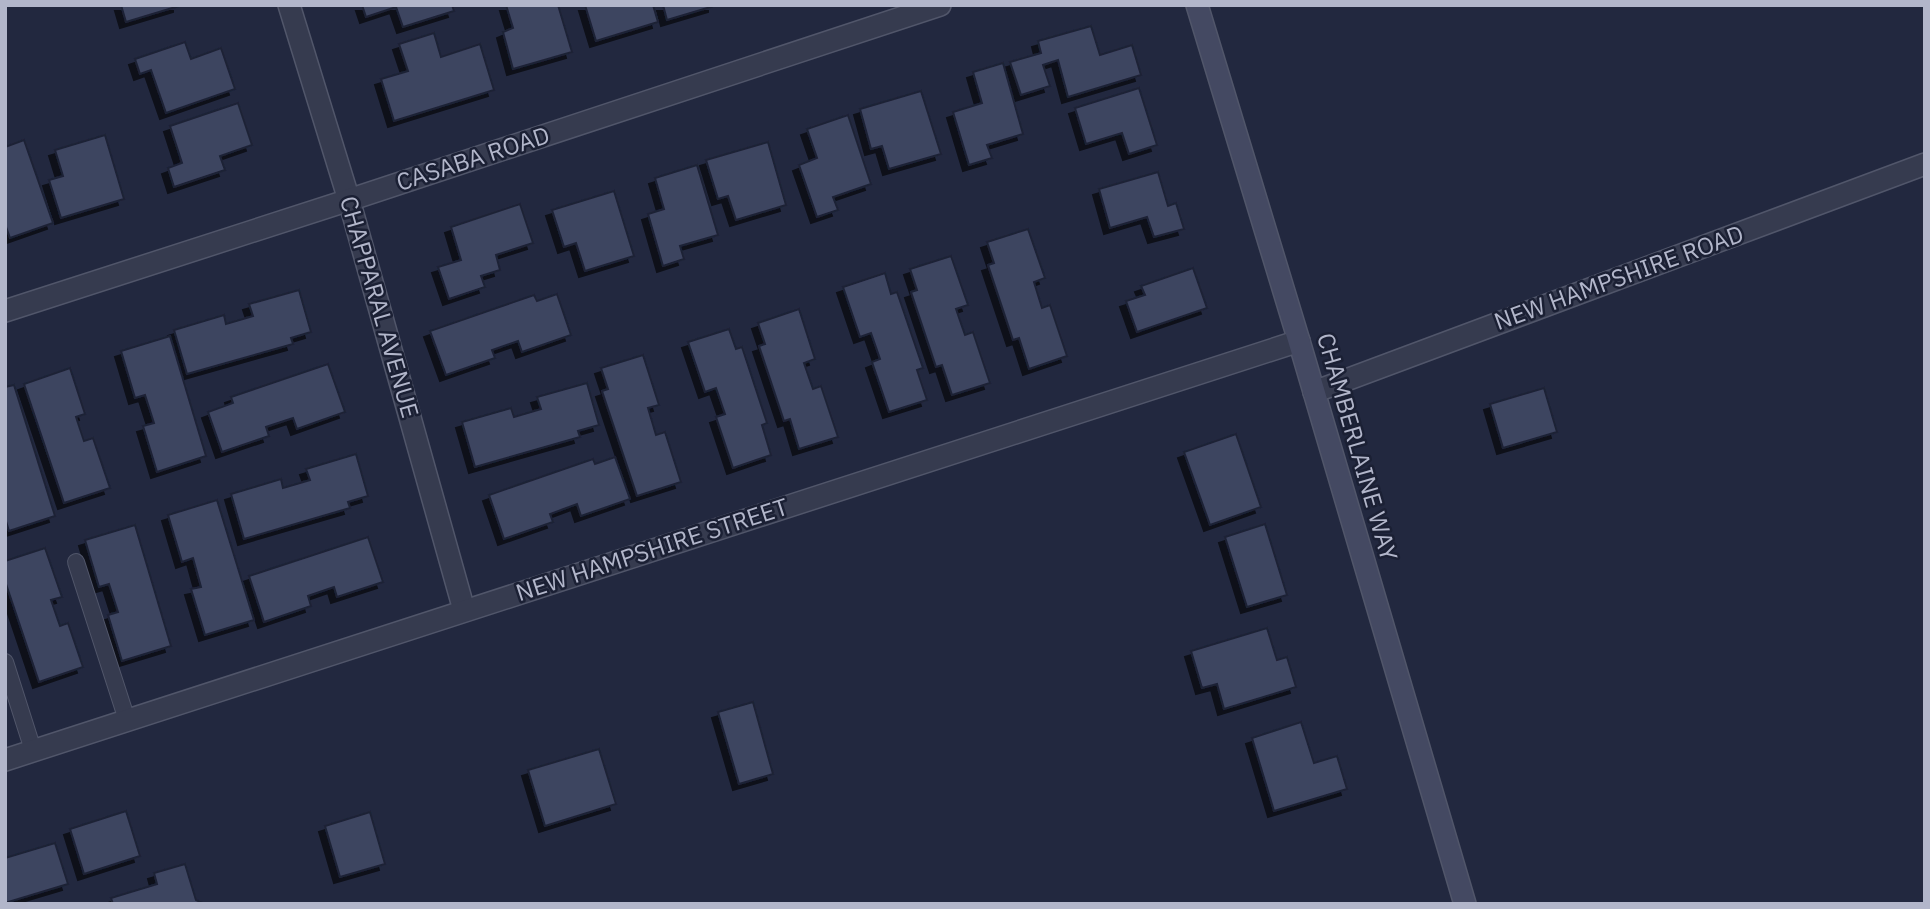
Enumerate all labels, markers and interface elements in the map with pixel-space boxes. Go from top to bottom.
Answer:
street label: CASABA ROAD [392,118,553,198]
street label: CHAPPARAL AVENUE [333,192,427,421]
street label: NEW HAMPSHIRE ROAD [1490,217,1748,337]
street label: CHAMBERLAINE WAY [1310,329,1406,564]
street label: NEW HAMPSHIRE STREET [512,490,792,608]

